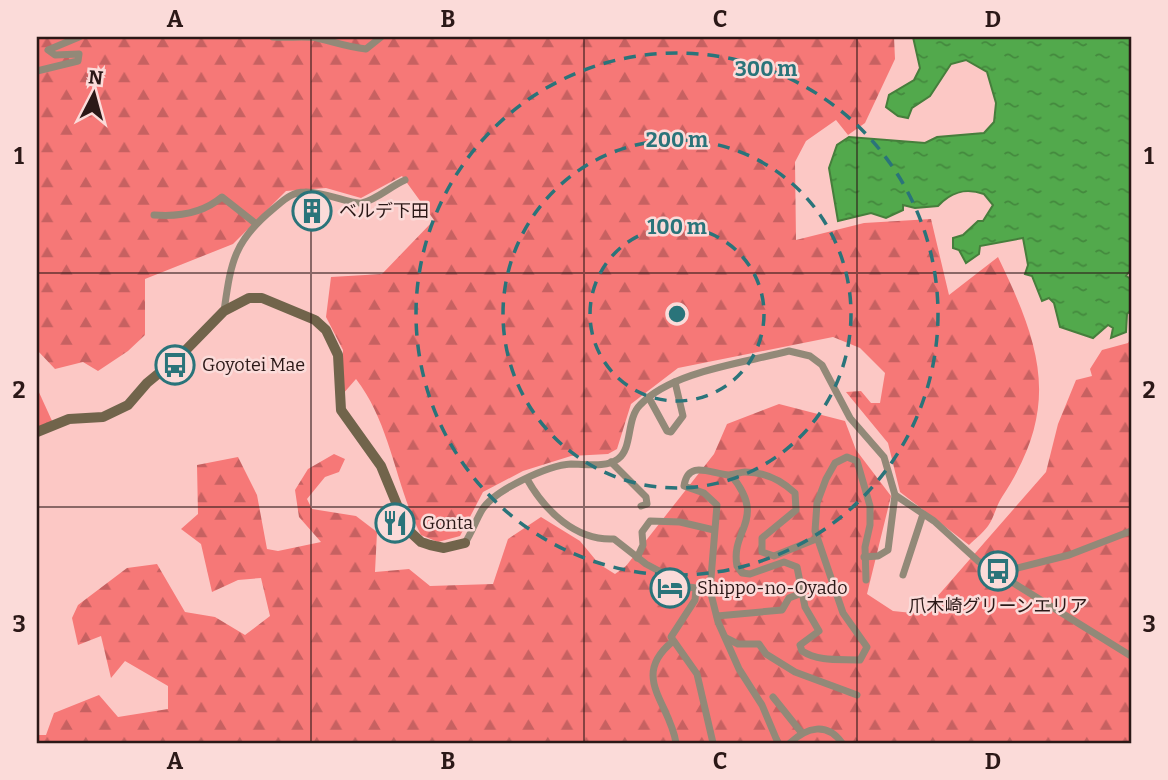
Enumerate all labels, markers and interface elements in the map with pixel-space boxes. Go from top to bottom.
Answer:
text: A [167,5,184,33]
text: B [441,5,455,33]
text: C [713,5,727,33]
text: D [985,5,1001,33]
text: 300 m [735,56,797,82]
north arrow [60,60,130,130]
text: N [87,65,105,90]
text: 200 m [646,127,708,153]
text: 1 [14,142,24,170]
text: 1 [1144,142,1154,170]
building icon: ベルデ下田 [291,190,333,232]
place label: ベルデ下田 [339,200,429,222]
text: 100 m [647,214,707,240]
centre of rings [665,302,689,326]
bus stop icon: Goyotei Mae [154,344,196,386]
place label: Goyotei Mae [202,354,305,376]
text: 2 [13,376,26,404]
text: 2 [1143,376,1156,404]
restaurant icon: Gonta [374,502,416,544]
place label: Gonta [422,512,473,534]
bus stop icon: 爪木崎グリーンエリア [977,550,1019,592]
hotel icon: Shippo-no-Oyado [649,567,691,609]
place label: Shippo-no-Oyado [697,577,848,599]
place label: 爪木崎グリーンエリア [908,595,1088,617]
text: 3 [12,610,26,638]
text: 3 [1142,610,1156,638]
text: A [167,747,184,775]
text: B [441,747,455,775]
text: C [713,747,727,775]
text: D [985,747,1001,775]

